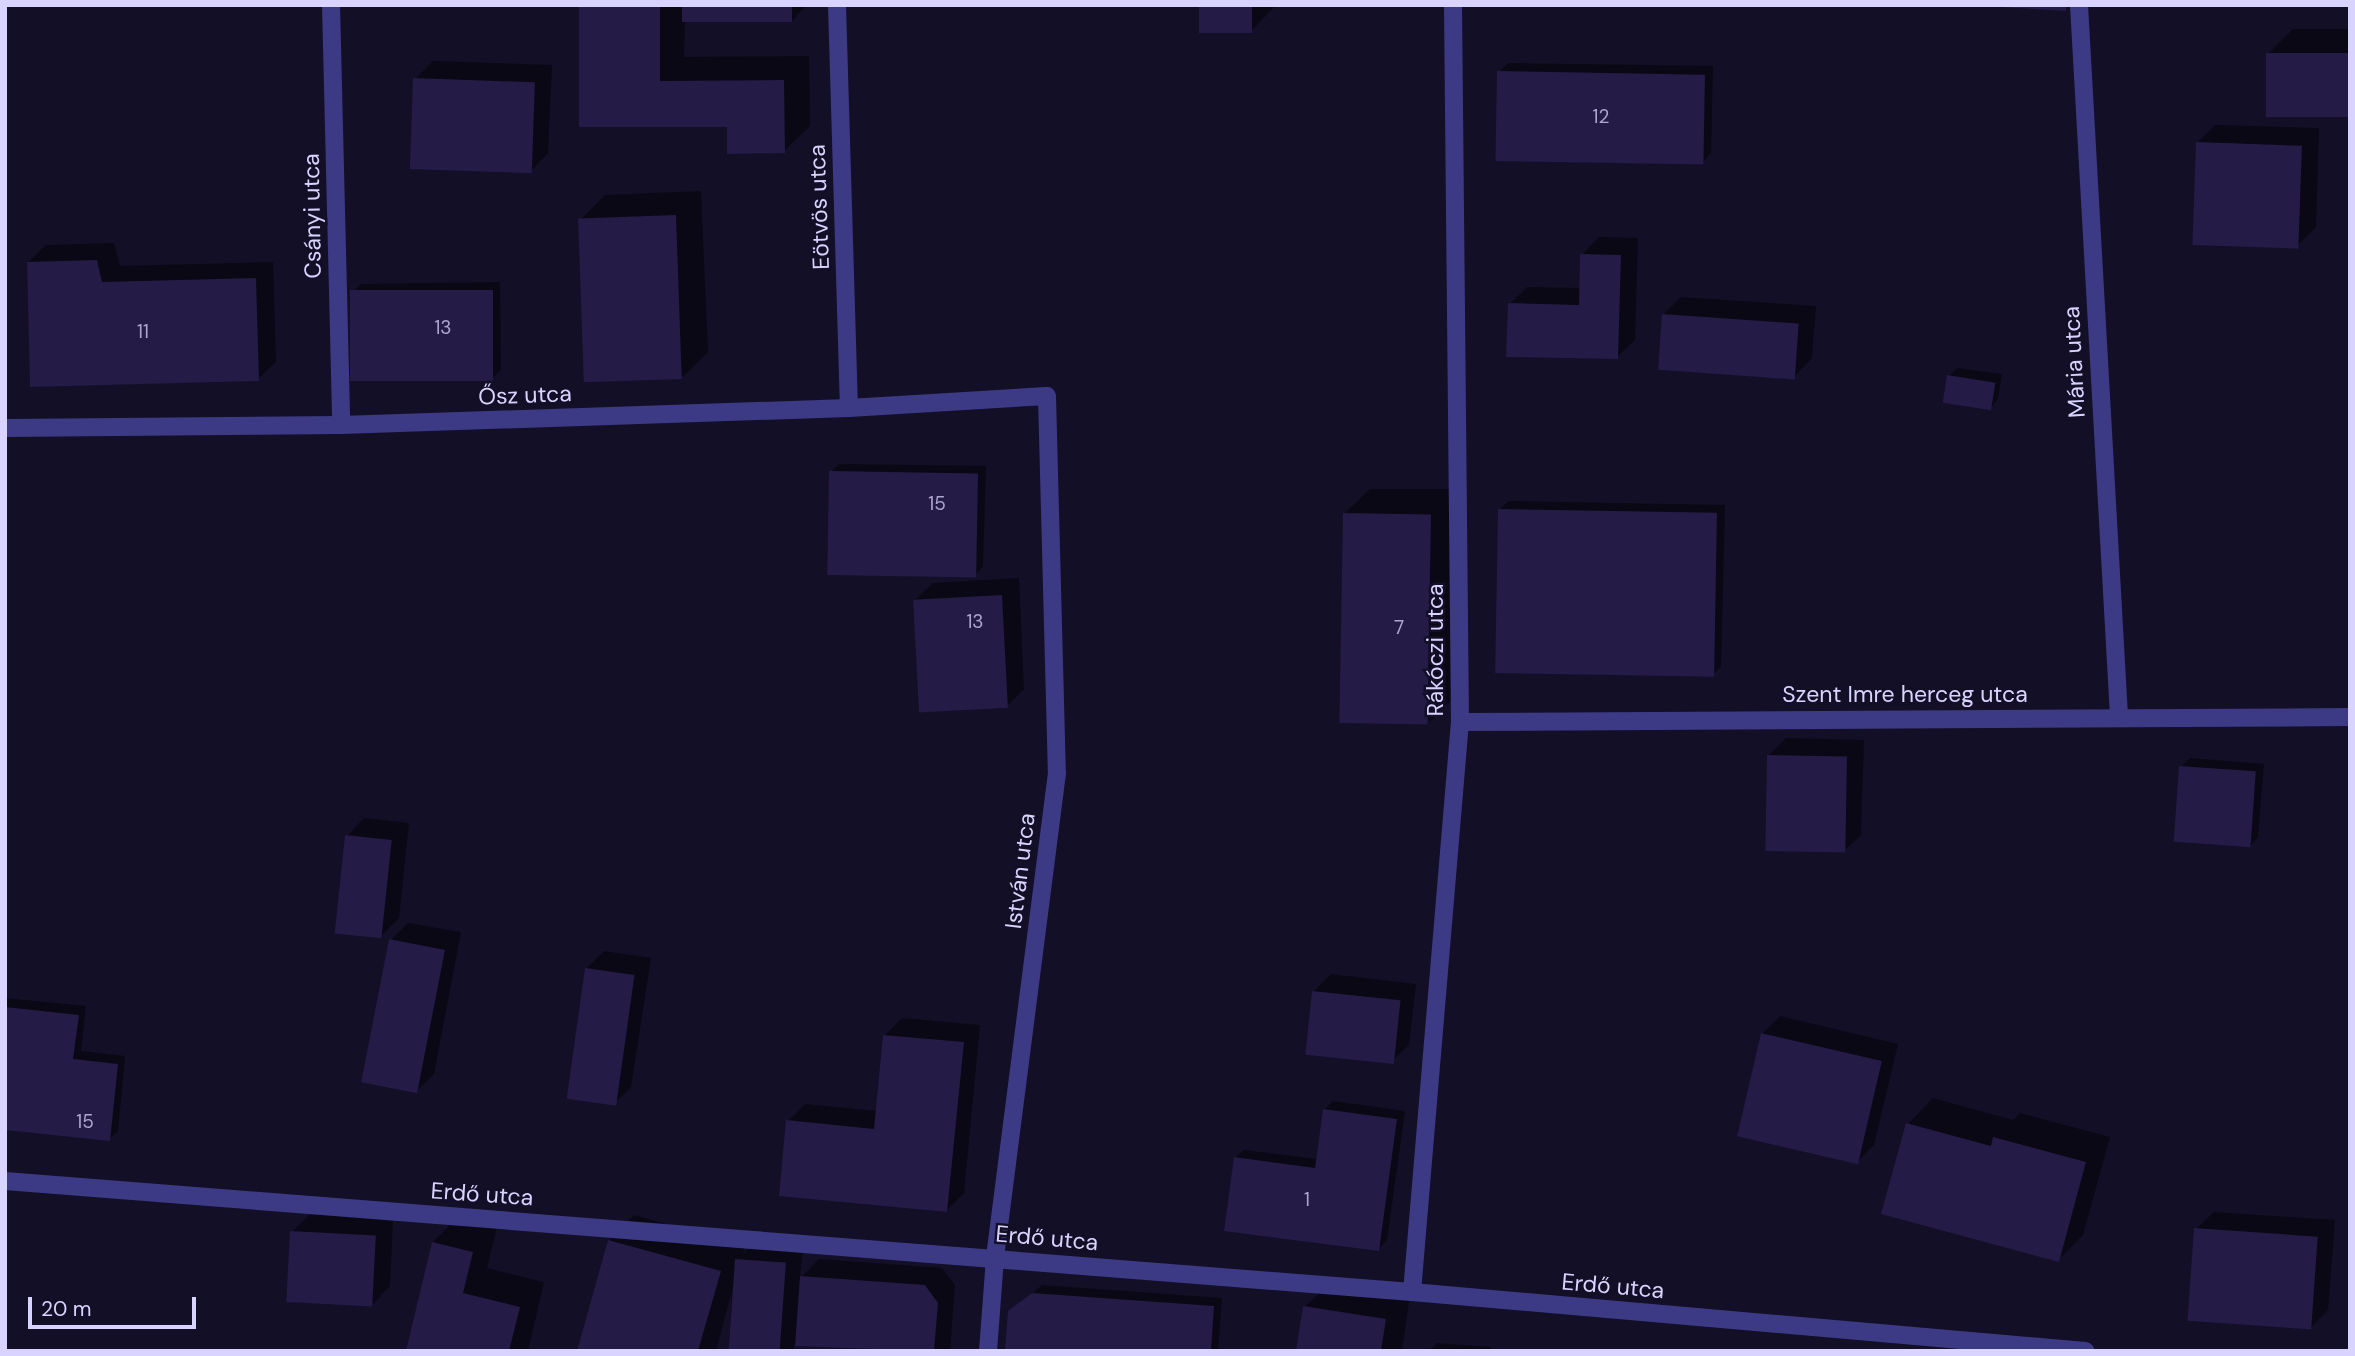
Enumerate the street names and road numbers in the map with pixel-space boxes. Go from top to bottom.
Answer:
street label: Eötvös utca [803,144,835,270]
street label: Csányi utca [297,153,327,279]
street label: Mária utca [2057,305,2091,419]
street label: Ősz utca [478,380,572,410]
street label: Rákóczi utca [1421,583,1449,717]
street label: Szent Imre herceg utca [1782,680,2028,708]
street label: István utca [999,812,1041,930]
street label: Erdő utca [430,1177,534,1211]
street label: Erdő utca [995,1220,1099,1256]
street label: Erdő utca [1561,1268,1665,1304]

